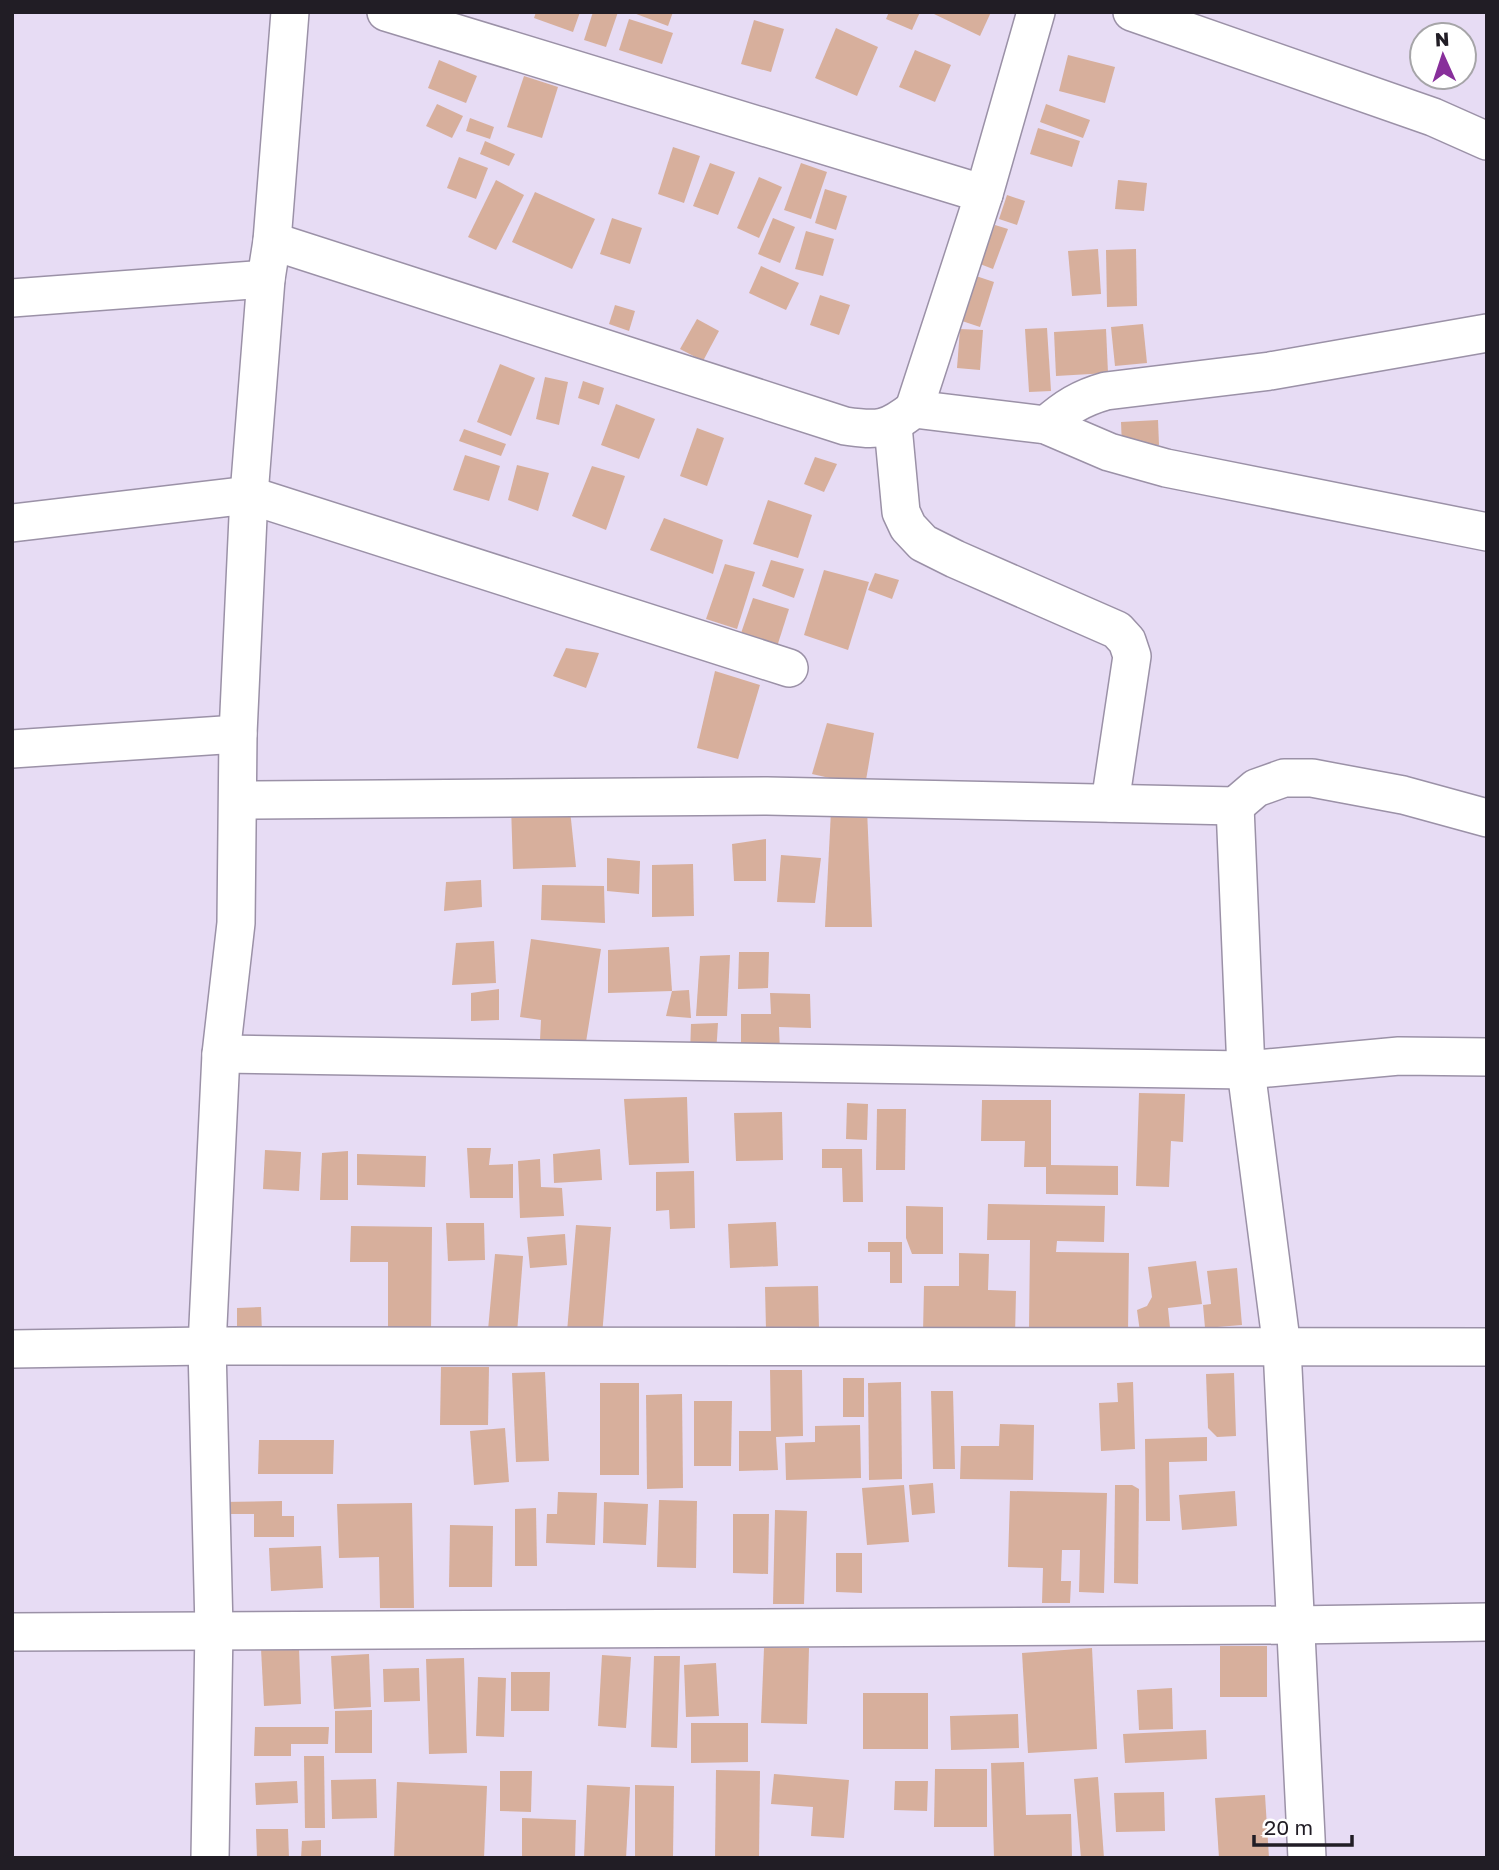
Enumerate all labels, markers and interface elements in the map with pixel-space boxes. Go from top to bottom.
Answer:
north arrow [1408,21,1478,91]
text: N [1434,27,1450,50]
scale bar [1254,1804,1352,1848]
text: 20 m [1264,1814,1313,1840]

